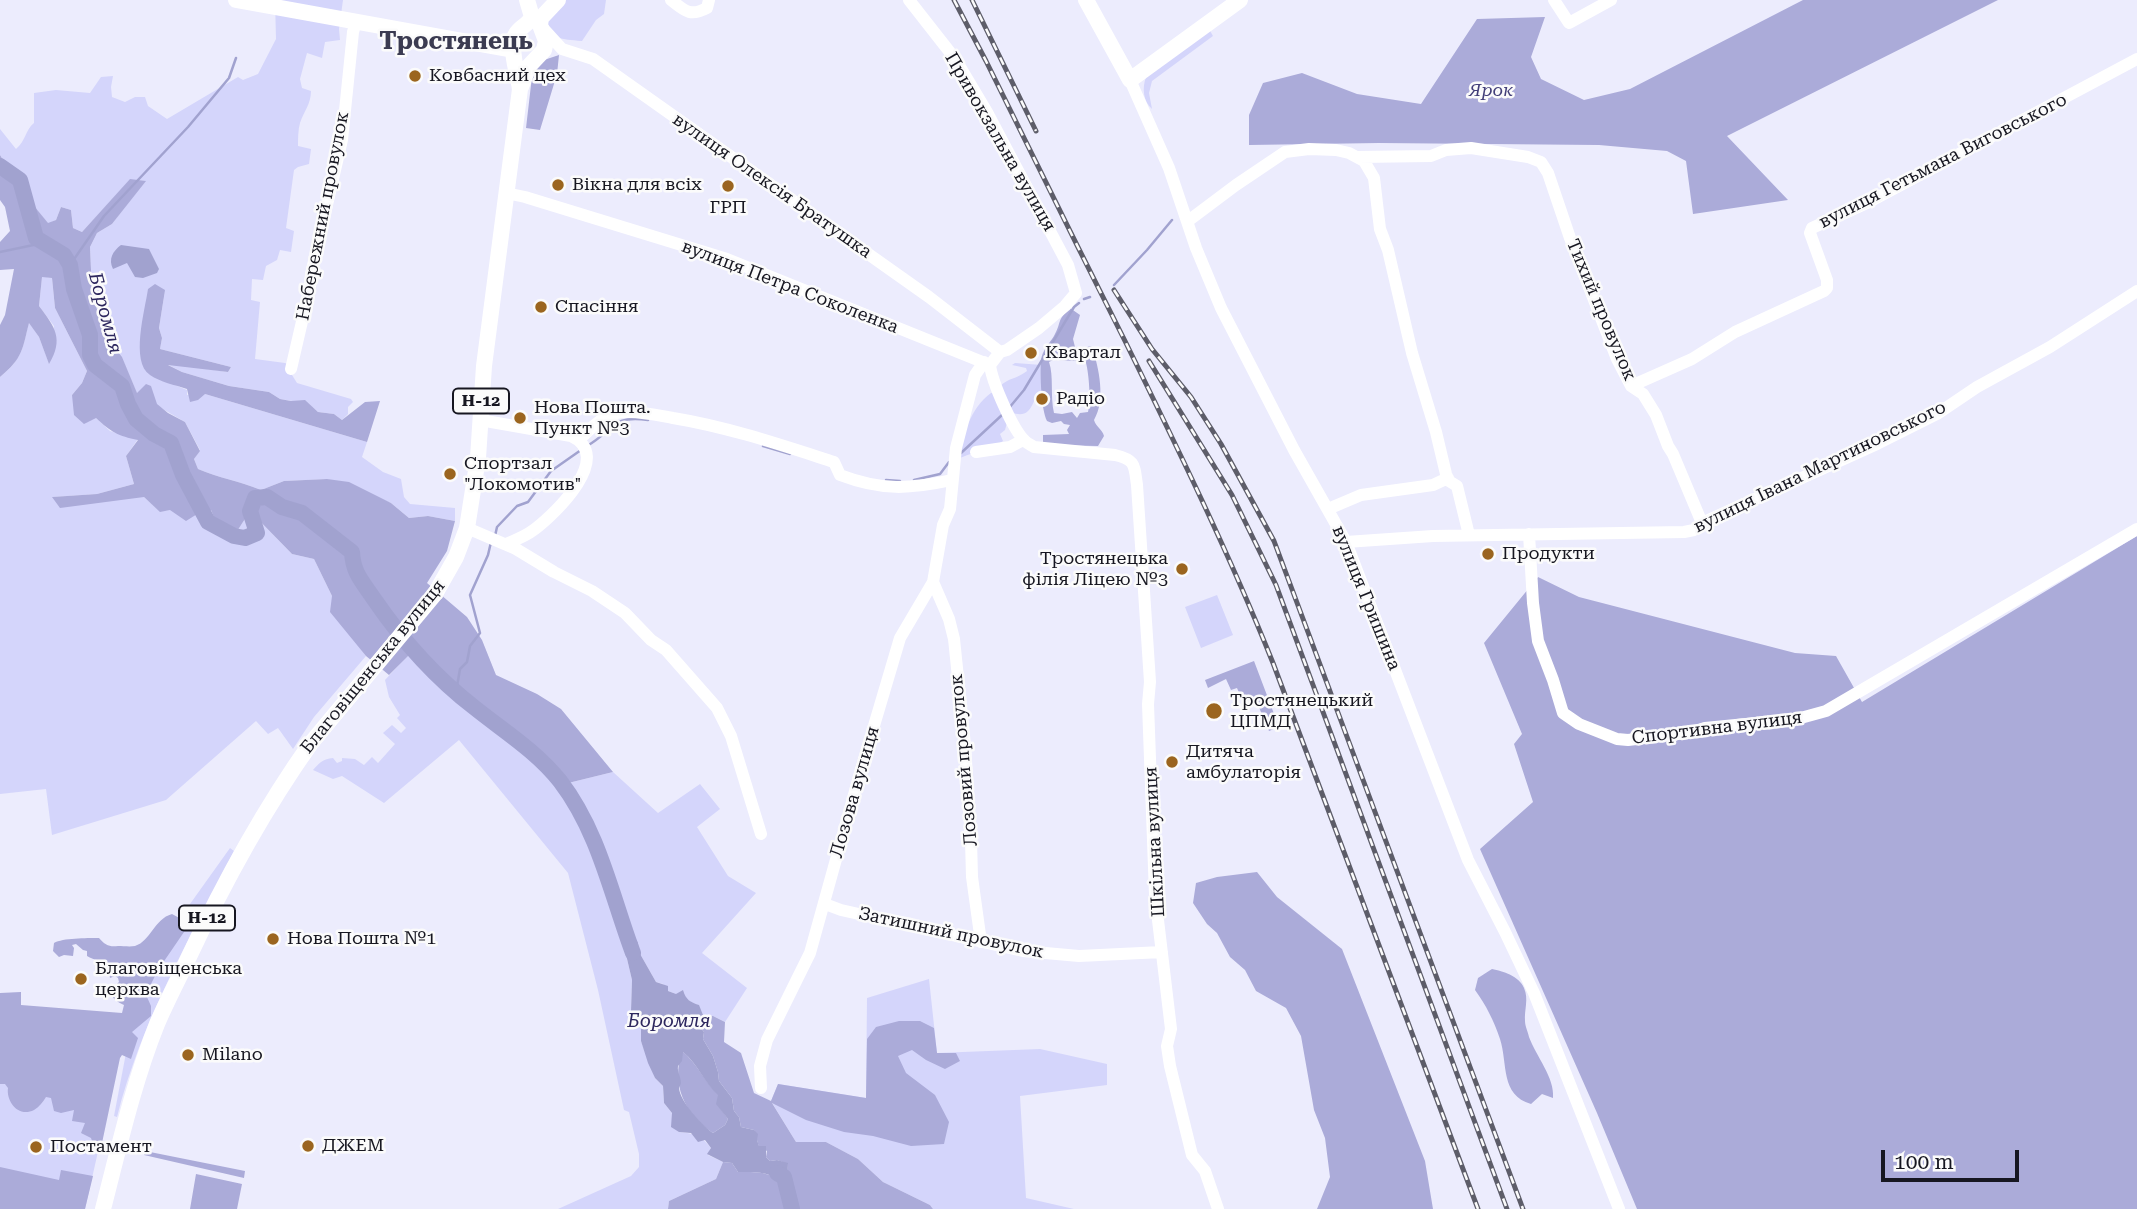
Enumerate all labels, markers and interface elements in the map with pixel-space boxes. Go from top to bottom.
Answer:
district label: Тростянець [379,28,533,56]
street label: Привокзальна вулиця [940,49,1060,235]
place label: Ковбасний цех [429,65,566,87]
marker: Ковбасний цех [407,68,423,84]
park label: Ярок [1469,80,1513,102]
street label: вулиця Гетьмана Виговського [1815,89,2071,233]
street label: вулиця Олексія Братушка [668,109,876,263]
street label: Набережний провулок [292,110,354,322]
place label: Вікна для всіх [572,174,702,196]
marker: Вікна для всіх [550,177,566,193]
marker: ГРП [720,178,736,194]
place label: ГРП [710,197,746,219]
street label: вулиця Петра Соколенка [679,236,901,338]
street label: Тихий провулок [1561,236,1641,384]
water label: Боромля [83,270,127,356]
place label: Спасіння [555,296,639,318]
marker: Спасіння [533,299,549,315]
place label: Квартал [1045,342,1121,364]
marker: Квартал [1023,345,1039,361]
road number: Н-12 [453,388,509,414]
place label: Радіо [1056,388,1105,410]
marker: Радіо [1034,391,1050,407]
street label: вулиця Івана Мартиновського [1690,396,1950,538]
place label: Нова Пошта. Пункт №3 [534,397,651,440]
marker: Нова Пошта. Пункт №3 [512,410,528,426]
place label: Спортзал "Локомотив" [464,453,581,496]
marker: Спортзал "Локомотив" [442,466,458,482]
street label: вулиця Гришина [1327,522,1405,674]
place label: Продукти [1502,543,1595,565]
marker: Продукти [1480,546,1496,562]
place label: Тростянецька філія Ліцею №3 [1022,548,1168,590]
marker: Тростянецька філія Ліцею №3 [1174,561,1190,577]
street label: Благовіщенська вулиця [296,576,450,758]
street label: Лозовий провулок [946,673,982,847]
place label: Тростянецький ЦПМД [1230,690,1373,732]
marker: Тростянецький ЦПМД [1204,701,1224,721]
street label: Спортивна вулиця [1631,707,1803,749]
street label: Лозова вулиця [826,724,884,860]
place label: Дитяча амбулаторія [1186,741,1301,784]
marker: Дитяча амбулаторія [1164,754,1180,770]
street label: Шкільна вулиця [1140,766,1170,918]
street label: Затишний провулок [856,903,1046,963]
road number: Н-12 [179,906,235,930]
place label: Нова Пошта №1 [287,928,436,950]
marker: Нова Пошта №1 [265,931,281,947]
place label: Благовіщенська церква [95,958,242,1000]
marker: Благовіщенська церква [73,971,89,987]
water label: Боромля [627,1010,711,1032]
place label: Milano [202,1044,263,1066]
marker: Milano [180,1047,196,1063]
place label: ДЖЕМ [322,1135,384,1157]
place label: Постамент [50,1136,152,1158]
scale bar [1885,1136,2023,1180]
marker: ДЖЕМ [300,1138,316,1154]
marker: Постамент [28,1139,44,1155]
text: 100 m [1894,1150,1954,1174]

